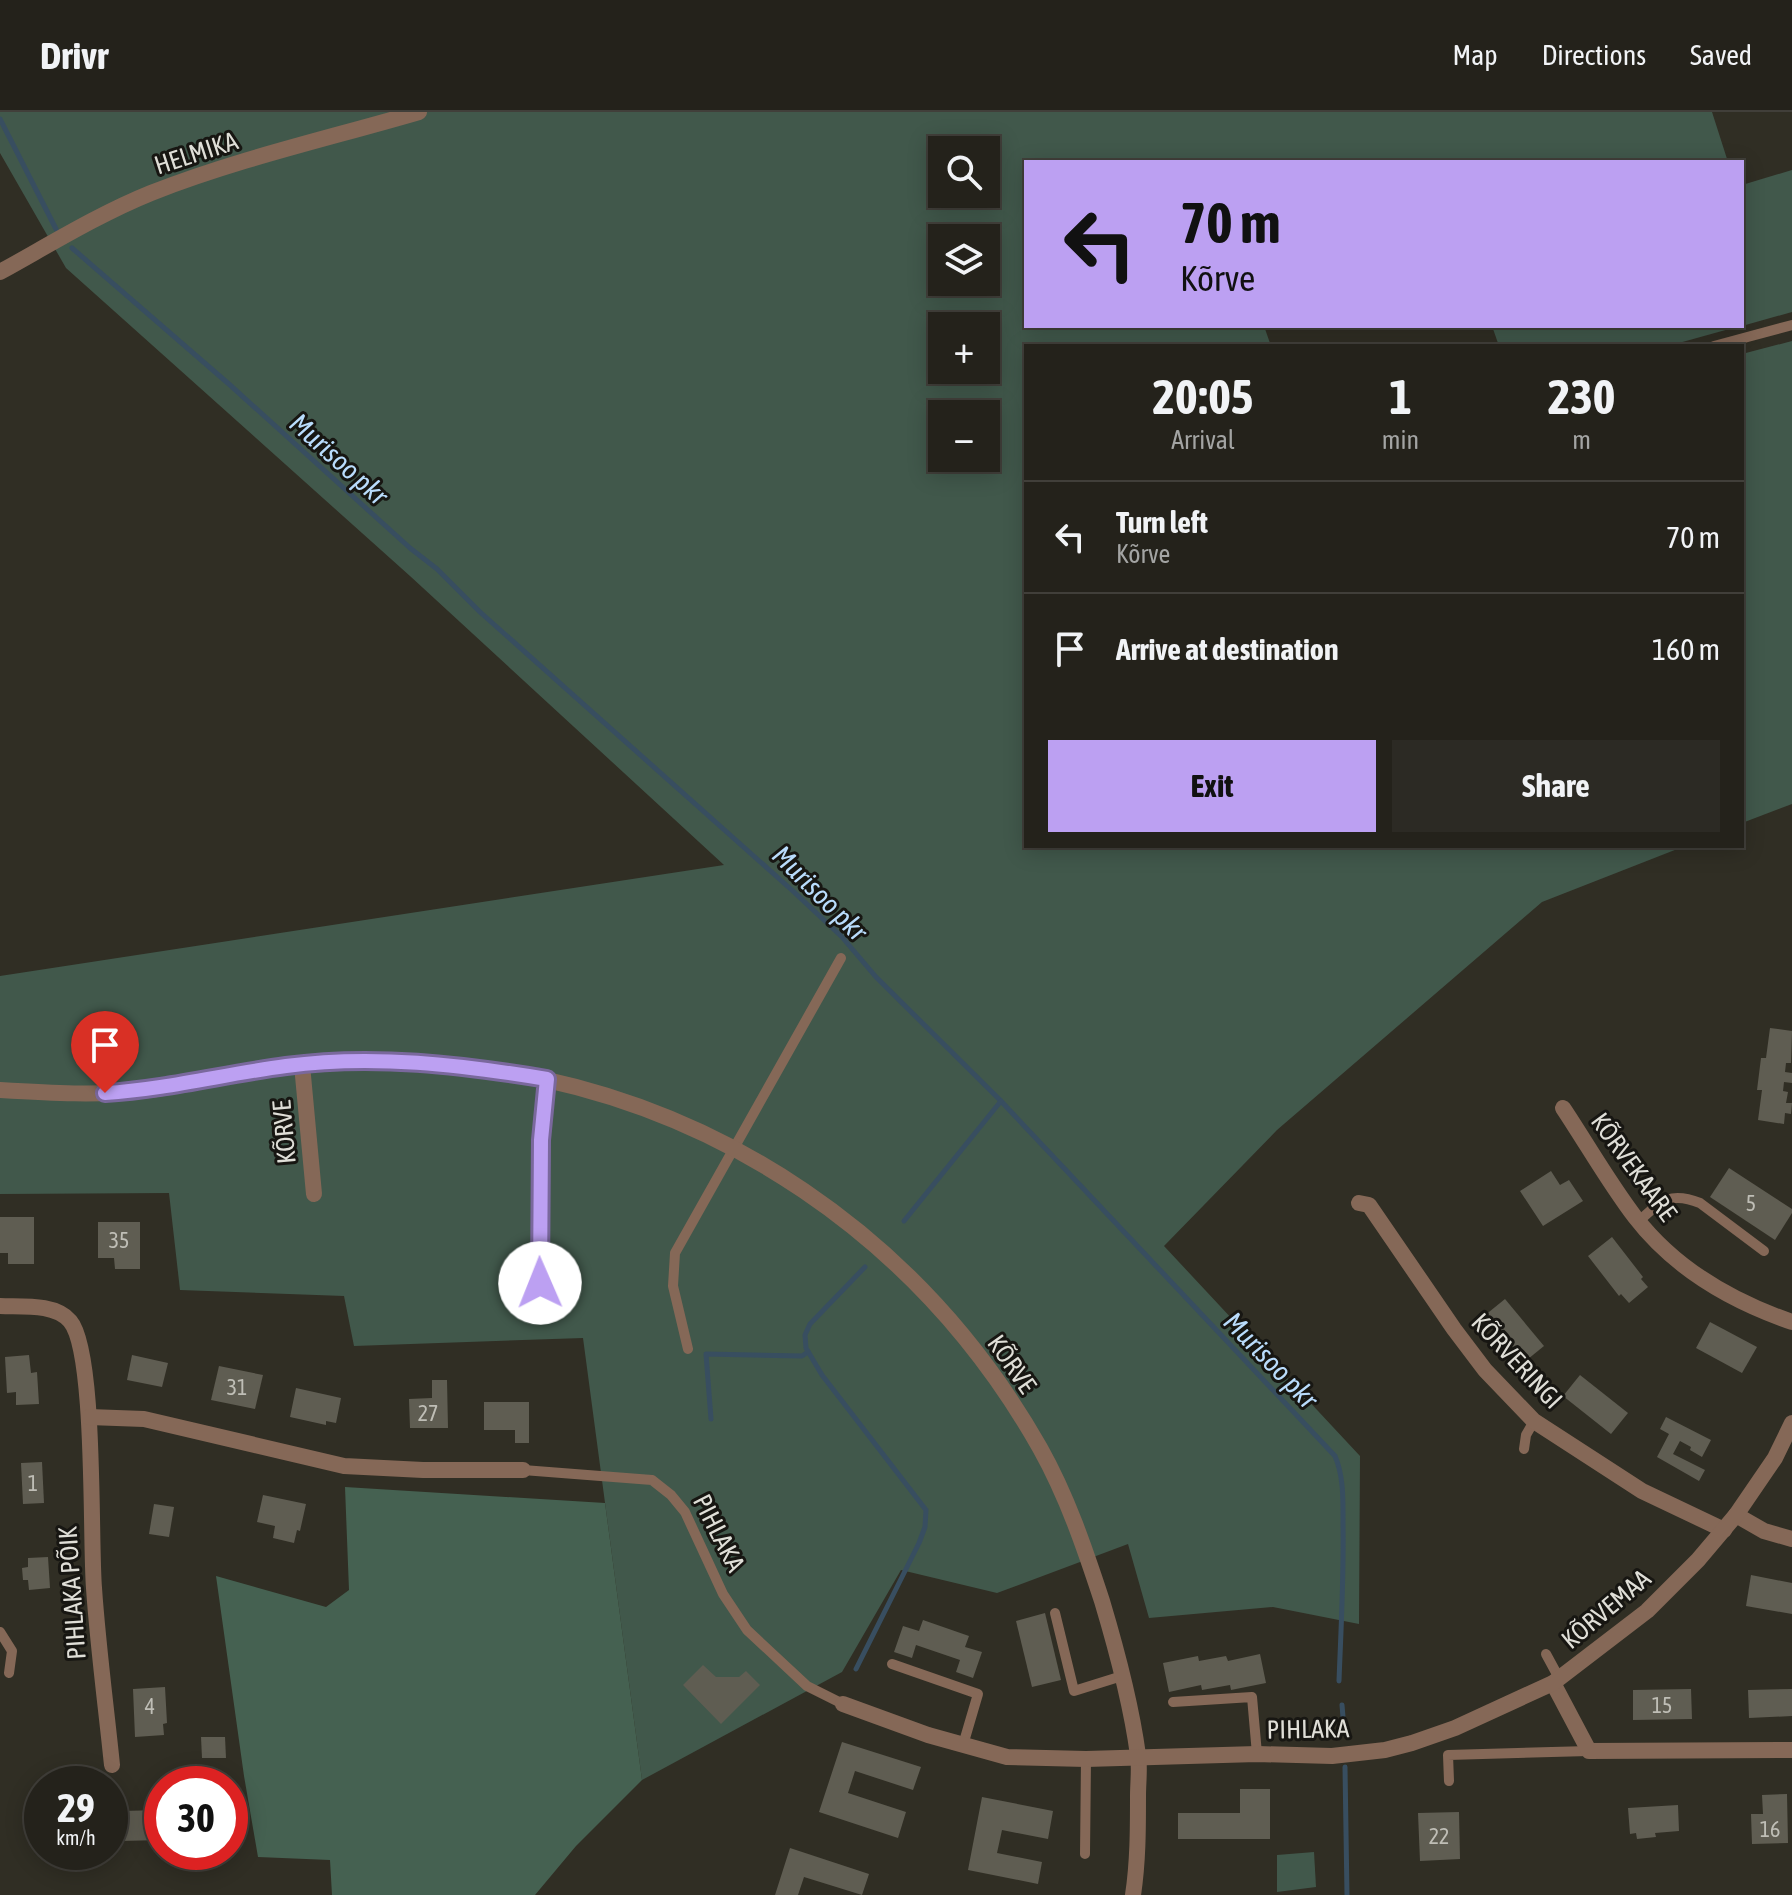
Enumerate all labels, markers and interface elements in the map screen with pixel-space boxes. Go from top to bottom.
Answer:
text: Drivr [40,34,108,77]
text: Map [1453,39,1498,71]
text: Directions [1542,39,1646,71]
text: Saved [1690,39,1752,71]
street label: HELMIKA [151,125,242,181]
map controls [928,136,1000,472]
button: search [928,136,1000,208]
text: 70 m [1180,191,1281,255]
icon: left [1048,192,1152,296]
button: layers [928,224,1000,296]
text: Kõrve [1180,257,1255,299]
button: + [928,312,1000,384]
text: 20:05 [1153,369,1253,424]
text: 1 [1389,369,1412,424]
text: 230 [1548,369,1615,424]
button: − [928,400,1000,472]
water label: Murisoo pkr [283,407,396,512]
text: Arrival [1171,425,1235,455]
text: min [1382,425,1419,455]
text: m [1572,425,1591,455]
text: Turn left [1116,505,1208,539]
icon: left [1048,515,1092,559]
text: 70 m [1666,520,1720,554]
text: Kõrve [1116,539,1170,569]
icon: arrive [1048,627,1092,671]
text: Arrive at destination [1116,632,1338,666]
text: 160 m [1652,632,1720,666]
button: Exit [1048,740,1376,832]
button: Share [1392,740,1720,832]
water label: Murisoo pkr [766,839,875,948]
pin [71,1011,139,1093]
icon: arrive [83,1023,127,1067]
street label: KÕRVE [266,1099,302,1165]
street label: KÕRVEKAARE [1585,1107,1683,1227]
house number: 5 [1746,1190,1756,1216]
house number: 35 [109,1227,129,1253]
position arrow [498,1241,582,1325]
water label: Murisoo pkr [1218,1305,1326,1416]
street label: KÕRVERINGI [1465,1307,1569,1415]
street label: KÕRVE [981,1329,1043,1399]
house number: 31 [227,1374,247,1400]
house number: 27 [418,1400,438,1426]
house number: 1 [28,1470,38,1496]
street label: PIHLAKA [687,1489,751,1577]
street label: PIHLAKA PÕIK [52,1525,92,1661]
street label: KÕRVEMAA [1556,1563,1657,1655]
house number: 15 [1652,1692,1672,1718]
house number: 4 [145,1693,155,1719]
street label: PIHLAKA [1266,1713,1350,1745]
speed limit sign: 30 [144,1766,248,1870]
text: 29 [57,1785,95,1830]
house number: 16 [1760,1816,1780,1842]
house number: 22 [1429,1823,1449,1849]
text: km/h [56,1826,96,1849]

